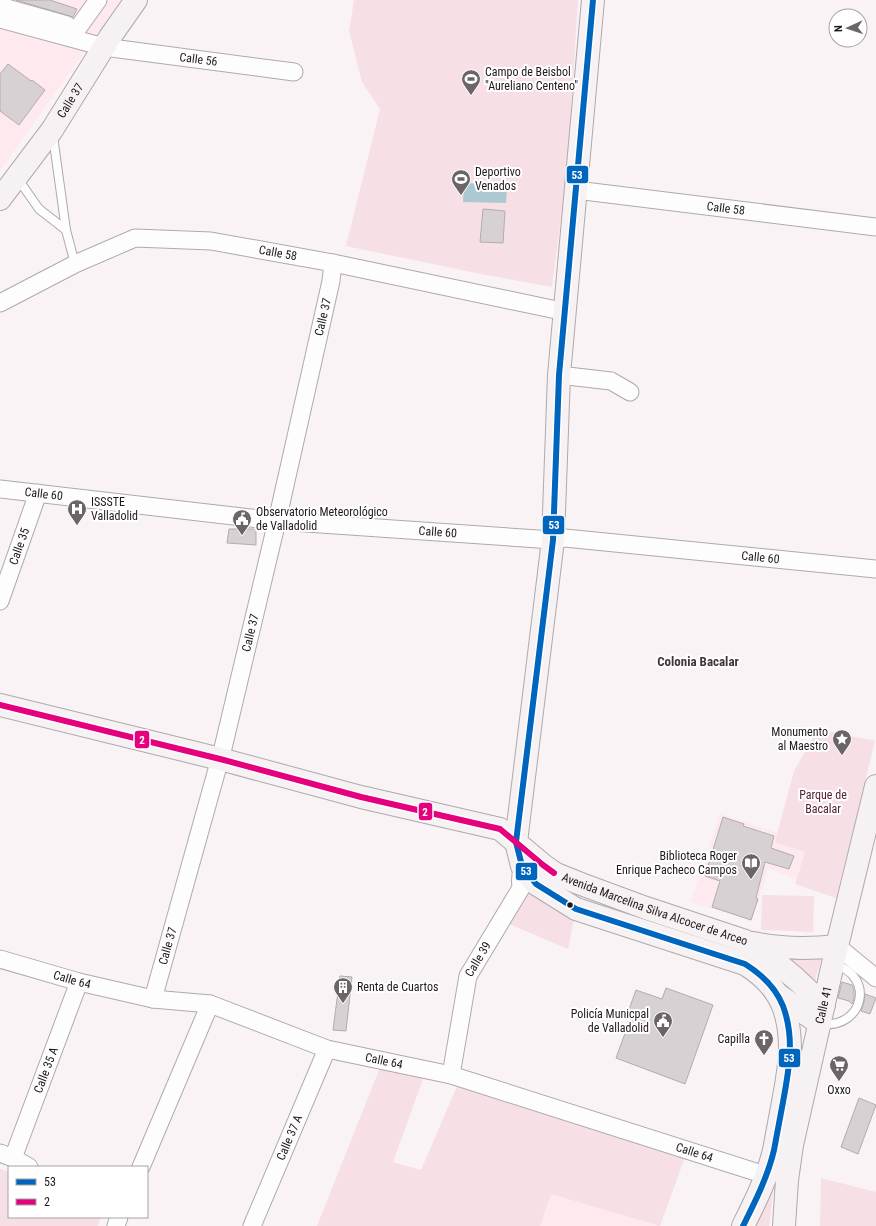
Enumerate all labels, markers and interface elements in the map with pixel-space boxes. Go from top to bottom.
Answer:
north arrow [828,8,868,48]
text: N [832,25,845,32]
street label: Calle 56 [179,50,218,69]
place label: Campo de Beisbol "Aureliano Centeno" [485,65,578,93]
sports icon: Campo de Beisbol "Aureliano Centeno" [460,68,482,96]
street label: Calle 37 [54,81,86,121]
place label: Deportivo Venados [475,165,521,193]
line badge: 53 [566,165,589,184]
sports icon: Deportivo Venados [450,168,472,196]
text: 53 [571,169,583,182]
street label: Calle 58 [706,199,746,218]
street label: Calle 58 [258,243,298,263]
street label: Calle 37 [312,297,334,337]
street label: Calle 60 [24,485,64,503]
place label: ISSSTE Valladolid [91,495,138,523]
hospital icon: ISSSTE Valladolid [66,498,88,526]
place label: Observatorio Meteorológico de Valladolid [256,505,388,533]
public building icon: Observatorio Meteorológico de Valladolid [231,508,253,536]
line badge: 53 [542,515,565,535]
text: 53 [548,519,560,532]
street label: Calle 60 [418,524,457,540]
street label: Calle 35 [6,526,32,567]
street label: Calle 60 [741,549,780,566]
street label: Calle 37 [239,612,262,653]
district label: Colonia Bacalar [657,654,740,669]
place label: Monumento al Maestro [771,725,828,753]
place icon: Monumento al Maestro [831,728,853,756]
line badge: 2 [134,730,150,749]
text: 2 [139,734,145,747]
park label: Parque de Bacalar [799,788,847,816]
line badge: 2 [418,802,433,821]
text: 2 [422,806,428,819]
place label: Biblioteca Roger Enrique Pacheco Campos [616,849,737,877]
library icon: Biblioteca Roger Enrique Pacheco Campos [740,852,762,880]
line badge: 53 [515,862,538,881]
text: 53 [520,865,532,878]
street label: Avenida Marcelina Silva Alcocer de Arceo [560,870,749,948]
unlabelled marker [565,900,575,910]
street label: Calle 37 [156,926,180,966]
street label: Calle 39 [462,939,494,979]
street label: Calle 64 [52,968,92,992]
building icon: Renta de Cuartos [332,976,354,1004]
place label: Renta de Cuartos [357,980,438,994]
street label: Calle 41 [813,985,835,1025]
place label: Policía Municpal de Valladolid [571,1007,649,1035]
public building icon: Policía Municpal de Valladolid [652,1010,674,1038]
church icon: Capilla [753,1028,775,1056]
place label: Capilla [718,1032,750,1046]
street label: Calle 35 A [31,1045,61,1095]
line badge: 53 [778,1048,801,1068]
street label: Calle 64 [364,1050,404,1072]
text: 53 [783,1052,795,1065]
supermarket icon: Oxxo [828,1054,850,1082]
place label: Oxxo [827,1083,851,1097]
street label: Calle 37 A [274,1113,305,1162]
street label: Calle 64 [674,1140,715,1165]
legend [8,1166,148,1218]
text: 53 [44,1175,56,1189]
text: 2 [44,1195,50,1209]

